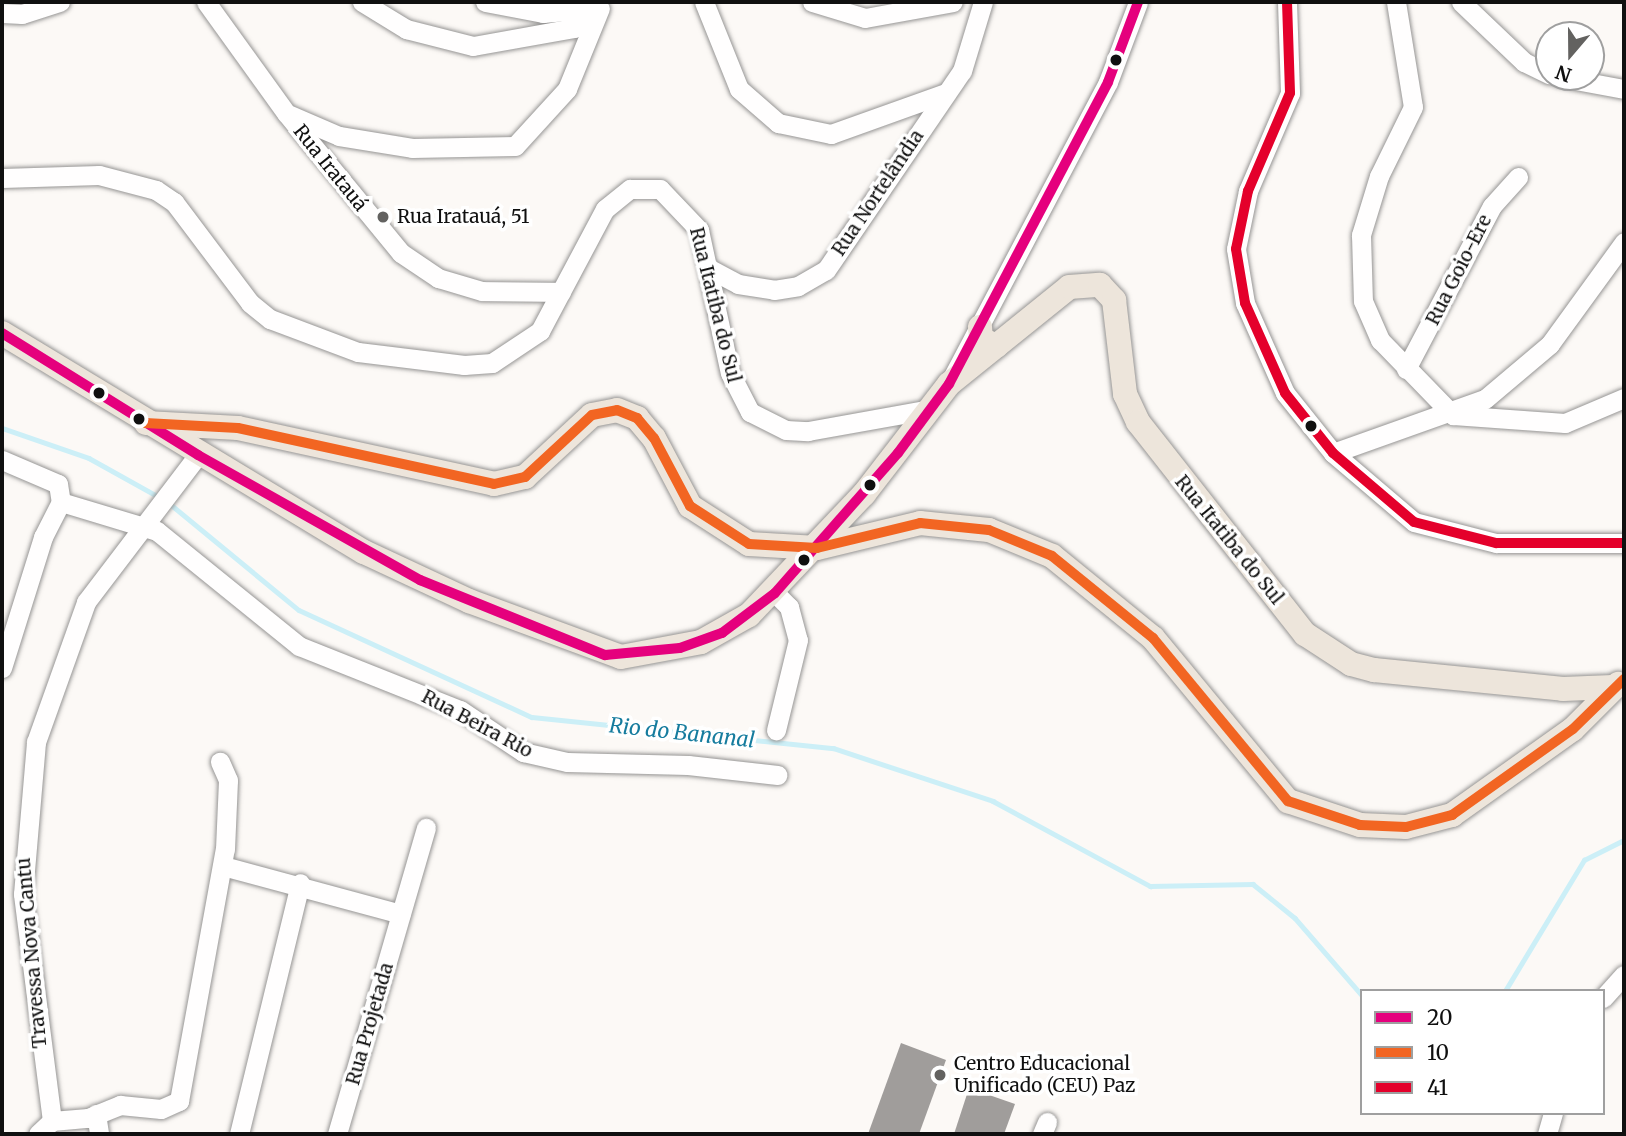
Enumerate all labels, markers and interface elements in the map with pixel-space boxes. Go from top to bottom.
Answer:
north arrow [1535,21,1605,91]
unlabelled marker [1109,53,1123,67]
text: N [1552,60,1575,88]
street label: Rua Iratauá [288,120,372,216]
street label: Rua Nortelândia [827,126,929,260]
place label: Rua Iratauá, 51 [397,206,529,228]
marker: Rua Iratauá, 51 [375,209,391,225]
street label: Rua Goio-Ere [1421,211,1497,329]
street label: Rua Itatiba do Sul [685,225,745,385]
unlabelled marker [92,386,106,400]
unlabelled marker [132,412,146,426]
unlabelled marker [1304,419,1318,433]
street label: Rua Itatiba do Sul [1170,471,1288,609]
unlabelled marker [863,478,877,492]
unlabelled marker [797,553,811,567]
street label: Rua Beira Rio [418,685,536,763]
water label: Rio do Bananal [608,713,756,753]
street label: Travessa Nova Cantu [12,857,52,1049]
street label: Rua Projetada [342,960,398,1088]
legend [1360,989,1605,1115]
text: 20 [1427,1004,1453,1031]
text: 10 [1427,1039,1449,1066]
place label: Centro Educacional Unificado (CEU) Paz [954,1053,1135,1097]
marker: Centro Educacional Unificado (CEU) Paz [932,1067,948,1083]
text: 41 [1427,1074,1448,1101]

